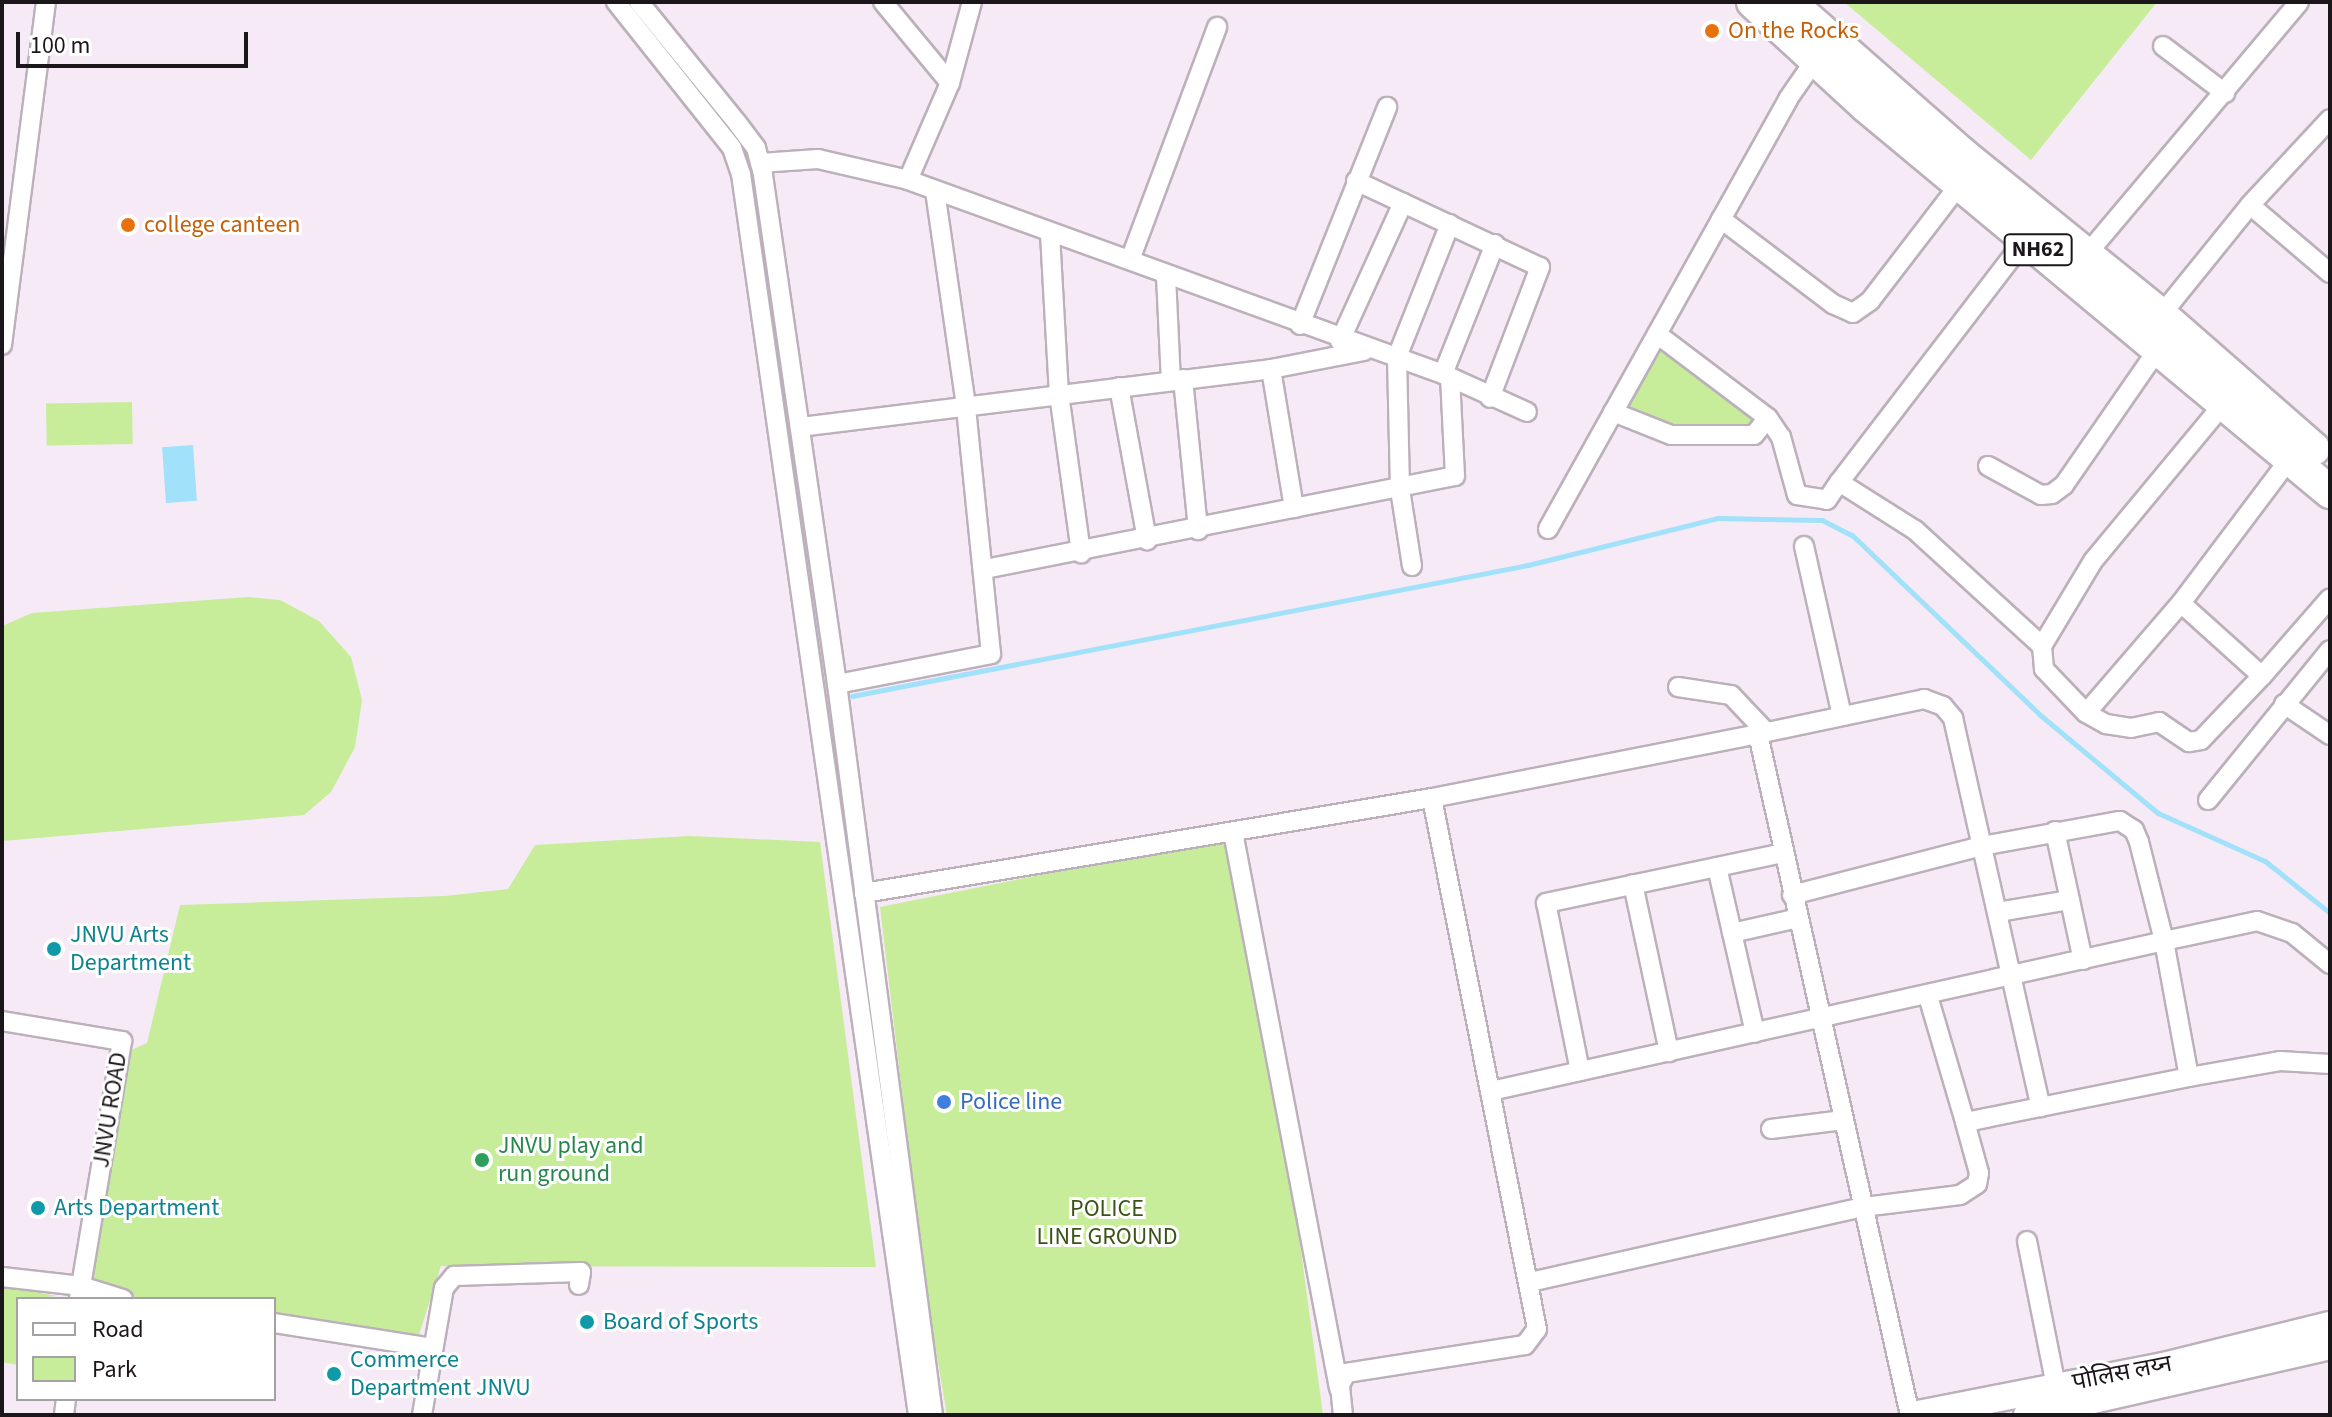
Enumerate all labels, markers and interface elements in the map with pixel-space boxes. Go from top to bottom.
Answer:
scale bar [20,16,252,66]
place label: On the Rocks [1728,17,1859,45]
marker: On the Rocks [1703,22,1721,40]
text: 100 m [30,28,90,63]
place label: college canteen [144,211,300,239]
marker: college canteen [119,216,137,234]
road number: NH62 [2002,232,2074,268]
place label: JNVU Arts Department [70,921,191,977]
marker: JNVU Arts Department [45,940,63,958]
street label: JNVU ROAD [87,1050,133,1170]
place label: Police line [960,1088,1062,1116]
marker: Police line [935,1093,953,1111]
place label: JNVU play and run ground [498,1132,644,1188]
marker: JNVU play and run ground [473,1151,491,1169]
place label: Arts Department [54,1194,219,1222]
park label: POLICE LINE GROUND [1036,1195,1178,1251]
marker: Arts Department [29,1199,47,1217]
legend [16,1297,276,1401]
place label: Board of Sports [603,1308,758,1336]
text: Road [92,1312,144,1347]
marker: Board of Sports [578,1313,596,1331]
place label: Commerce Department JNVU [350,1346,531,1402]
street label: पोलिस लय्न [2070,1349,2174,1397]
text: Park [92,1352,137,1387]
marker: Commerce Department JNVU [325,1365,343,1383]

